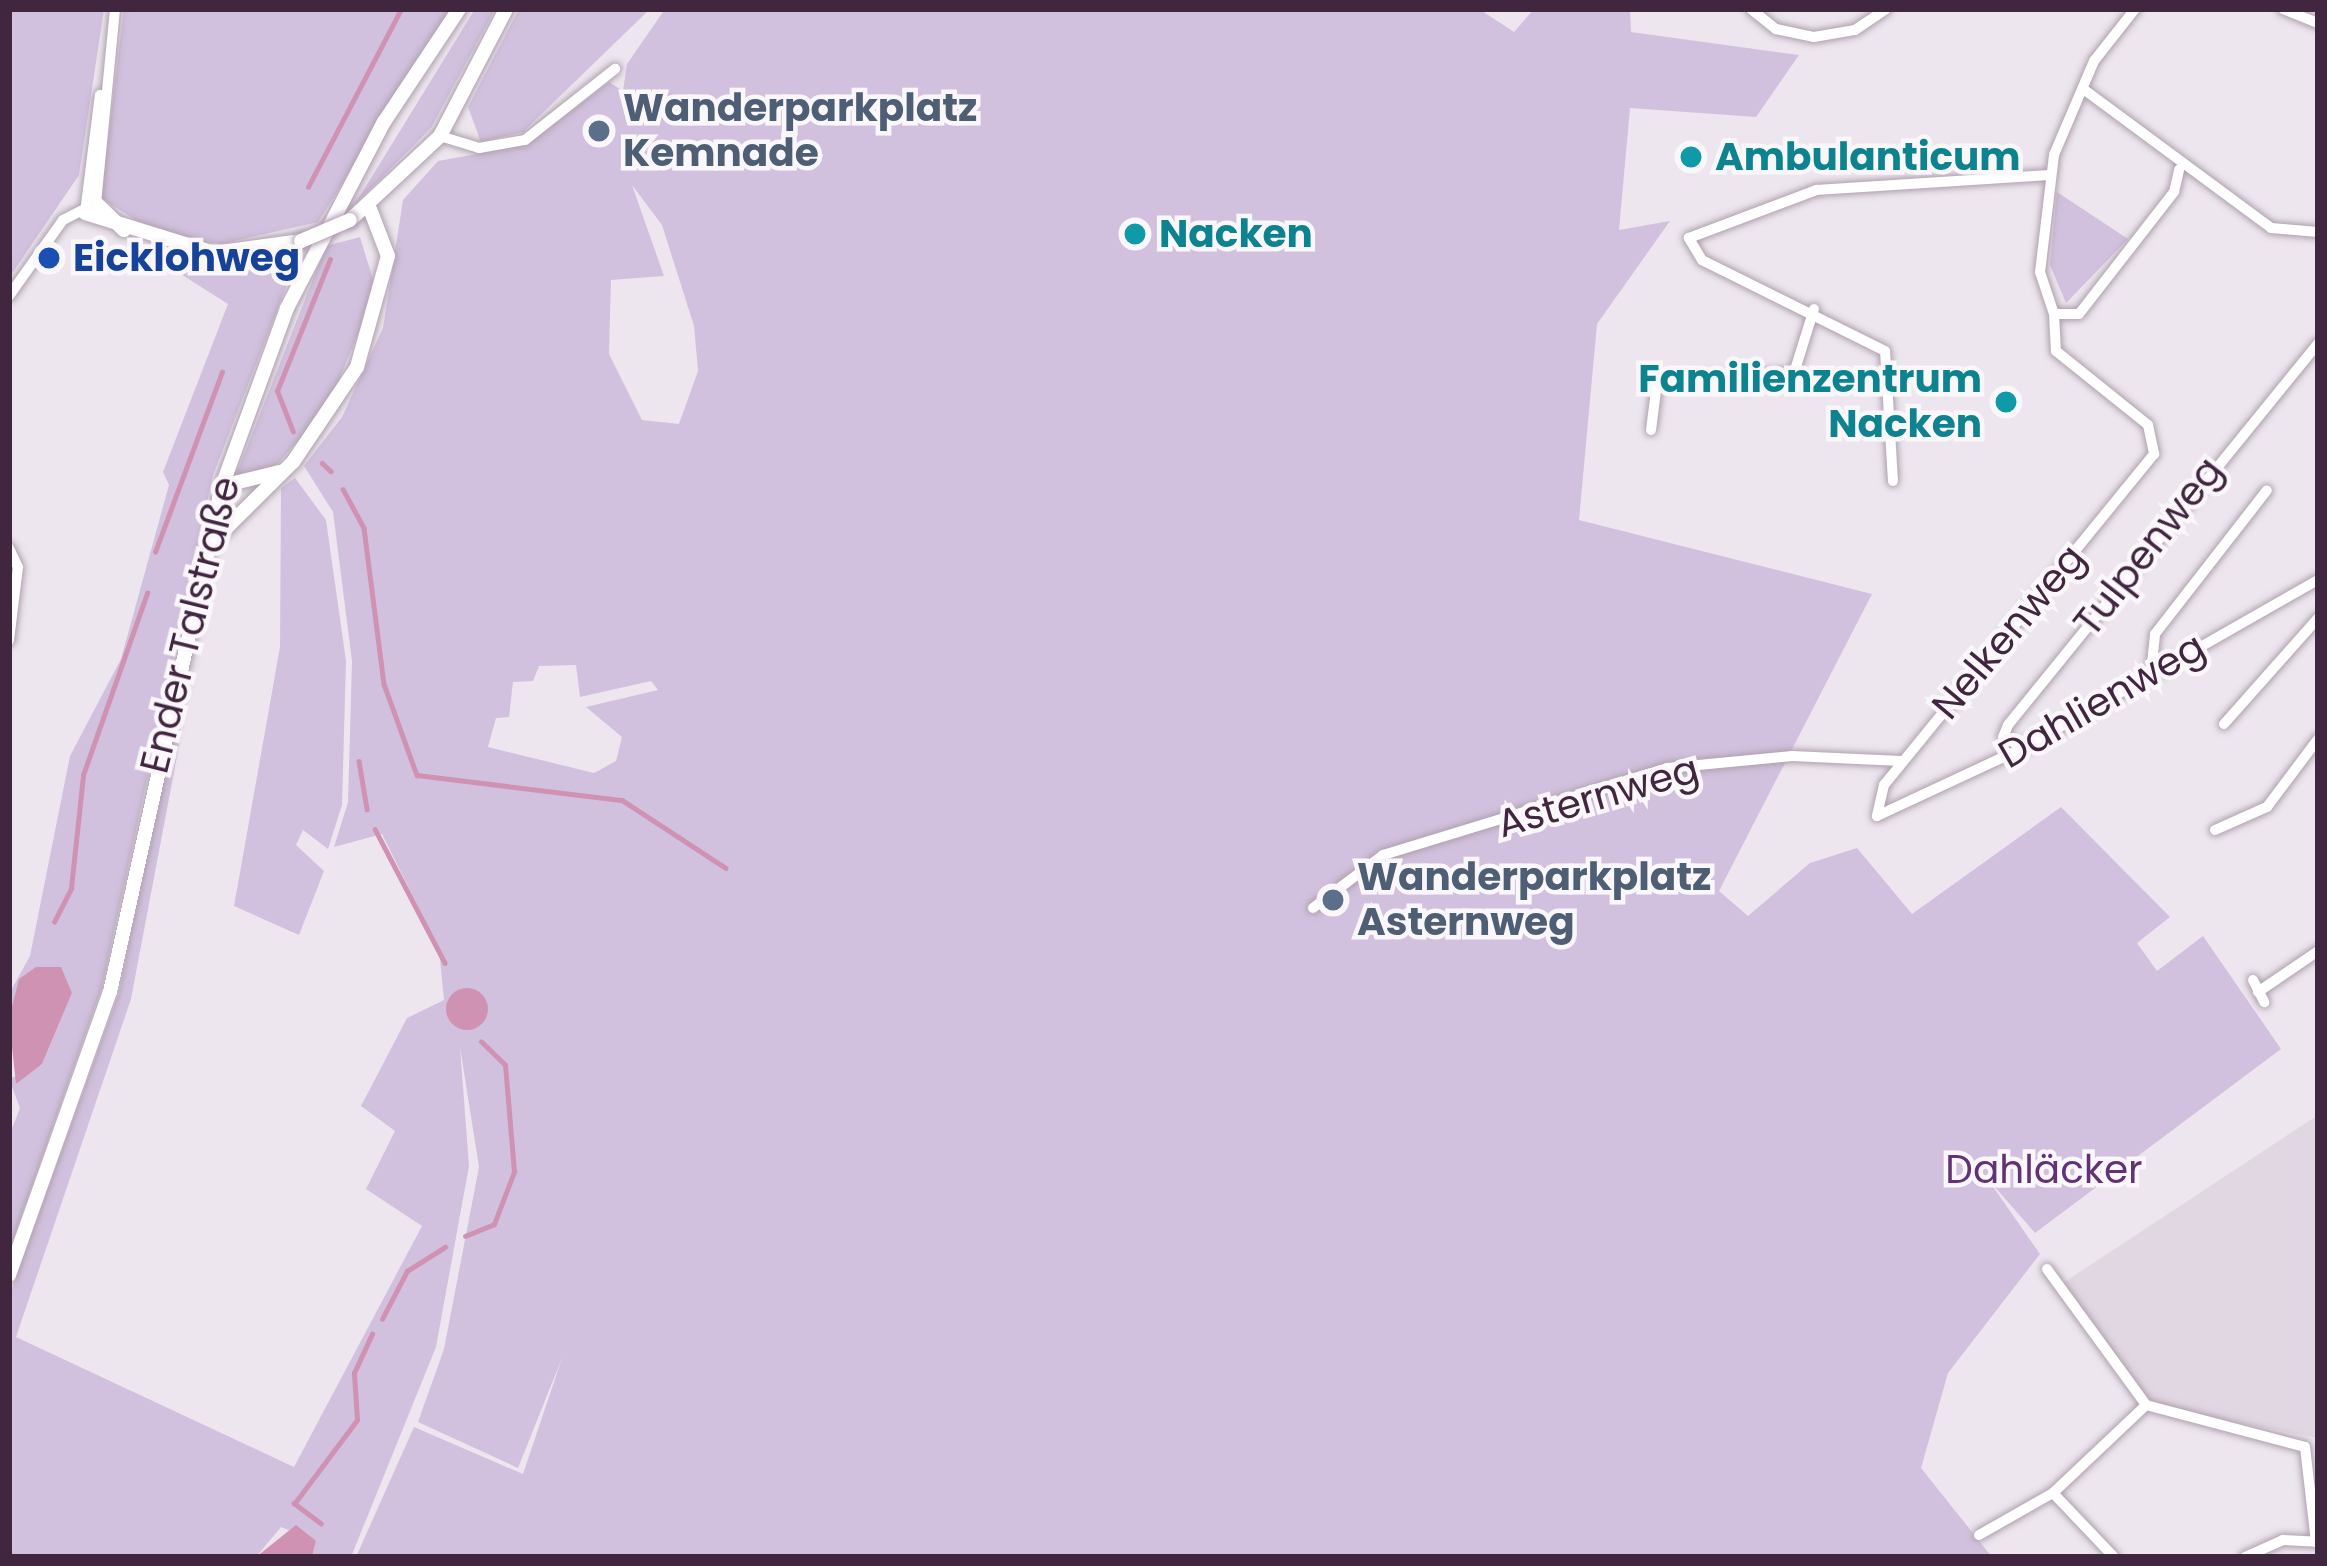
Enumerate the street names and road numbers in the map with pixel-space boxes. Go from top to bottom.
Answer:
street label: Tulpenweg [2065,448,2233,646]
street label: Ender Talstraße [132,472,250,778]
street label: Nelkenweg [1923,535,2095,729]
street label: Dahlienweg [1991,623,2213,779]
street label: Asternweg [1492,746,1704,848]

